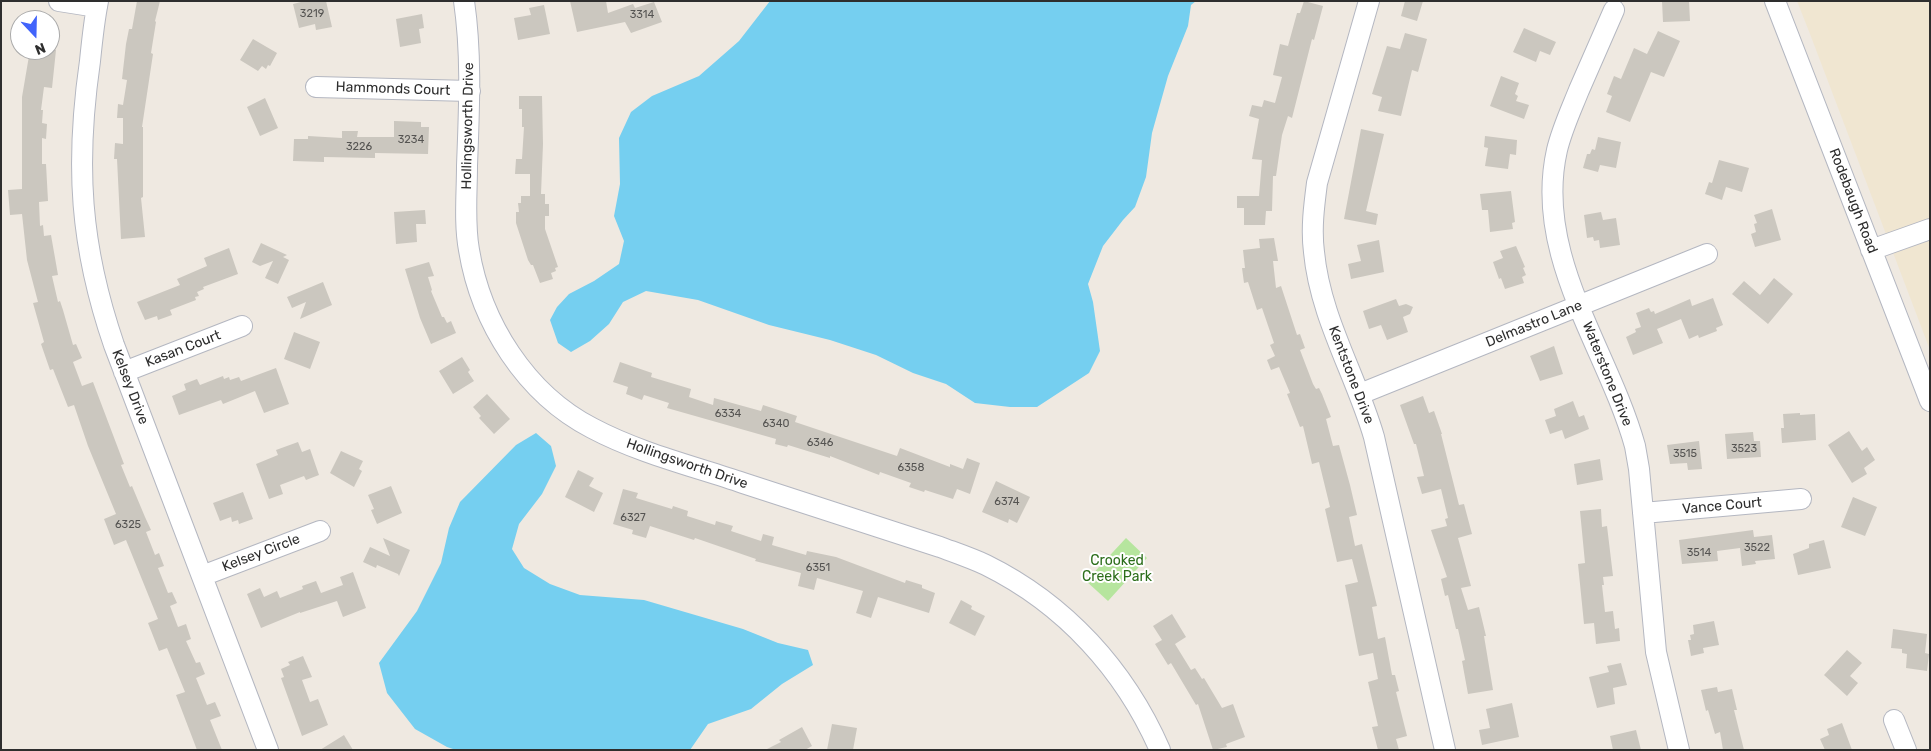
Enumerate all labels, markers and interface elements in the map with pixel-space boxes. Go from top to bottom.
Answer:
house number: 3219 [300,7,324,21]
house number: 3314 [630,8,654,22]
north arrow [10,10,60,60]
text: N [32,39,48,58]
street label: Hollingsworth Drive [458,62,478,190]
street label: Hammonds Court [335,79,451,99]
house number: 3234 [398,133,424,147]
house number: 3226 [346,140,372,154]
street label: Rodebaugh Road [1825,146,1881,256]
street label: Delmastro Lane [1483,297,1585,351]
street label: Waterstone Drive [1578,319,1636,429]
street label: Kentstone Drive [1325,324,1377,426]
street label: Kasan Court [143,327,223,371]
street label: Kelsey Drive [108,347,152,427]
house number: 6334 [715,407,741,421]
house number: 6340 [762,417,790,431]
street label: Hollingsworth Drive [624,435,750,493]
house number: 6346 [807,436,833,450]
house number: 3523 [1731,442,1757,456]
house number: 3515 [1673,447,1697,461]
house number: 6358 [898,461,924,475]
street label: Vance Court [1681,494,1763,518]
house number: 6374 [994,495,1020,509]
house number: 6327 [620,511,646,525]
house number: 6325 [115,518,141,532]
street label: Kelsey Circle [220,530,302,576]
house number: 3522 [1744,541,1770,555]
house number: 3514 [1687,546,1711,560]
park label: Crooked Creek Park [1082,553,1152,586]
house number: 6351 [806,561,830,575]

